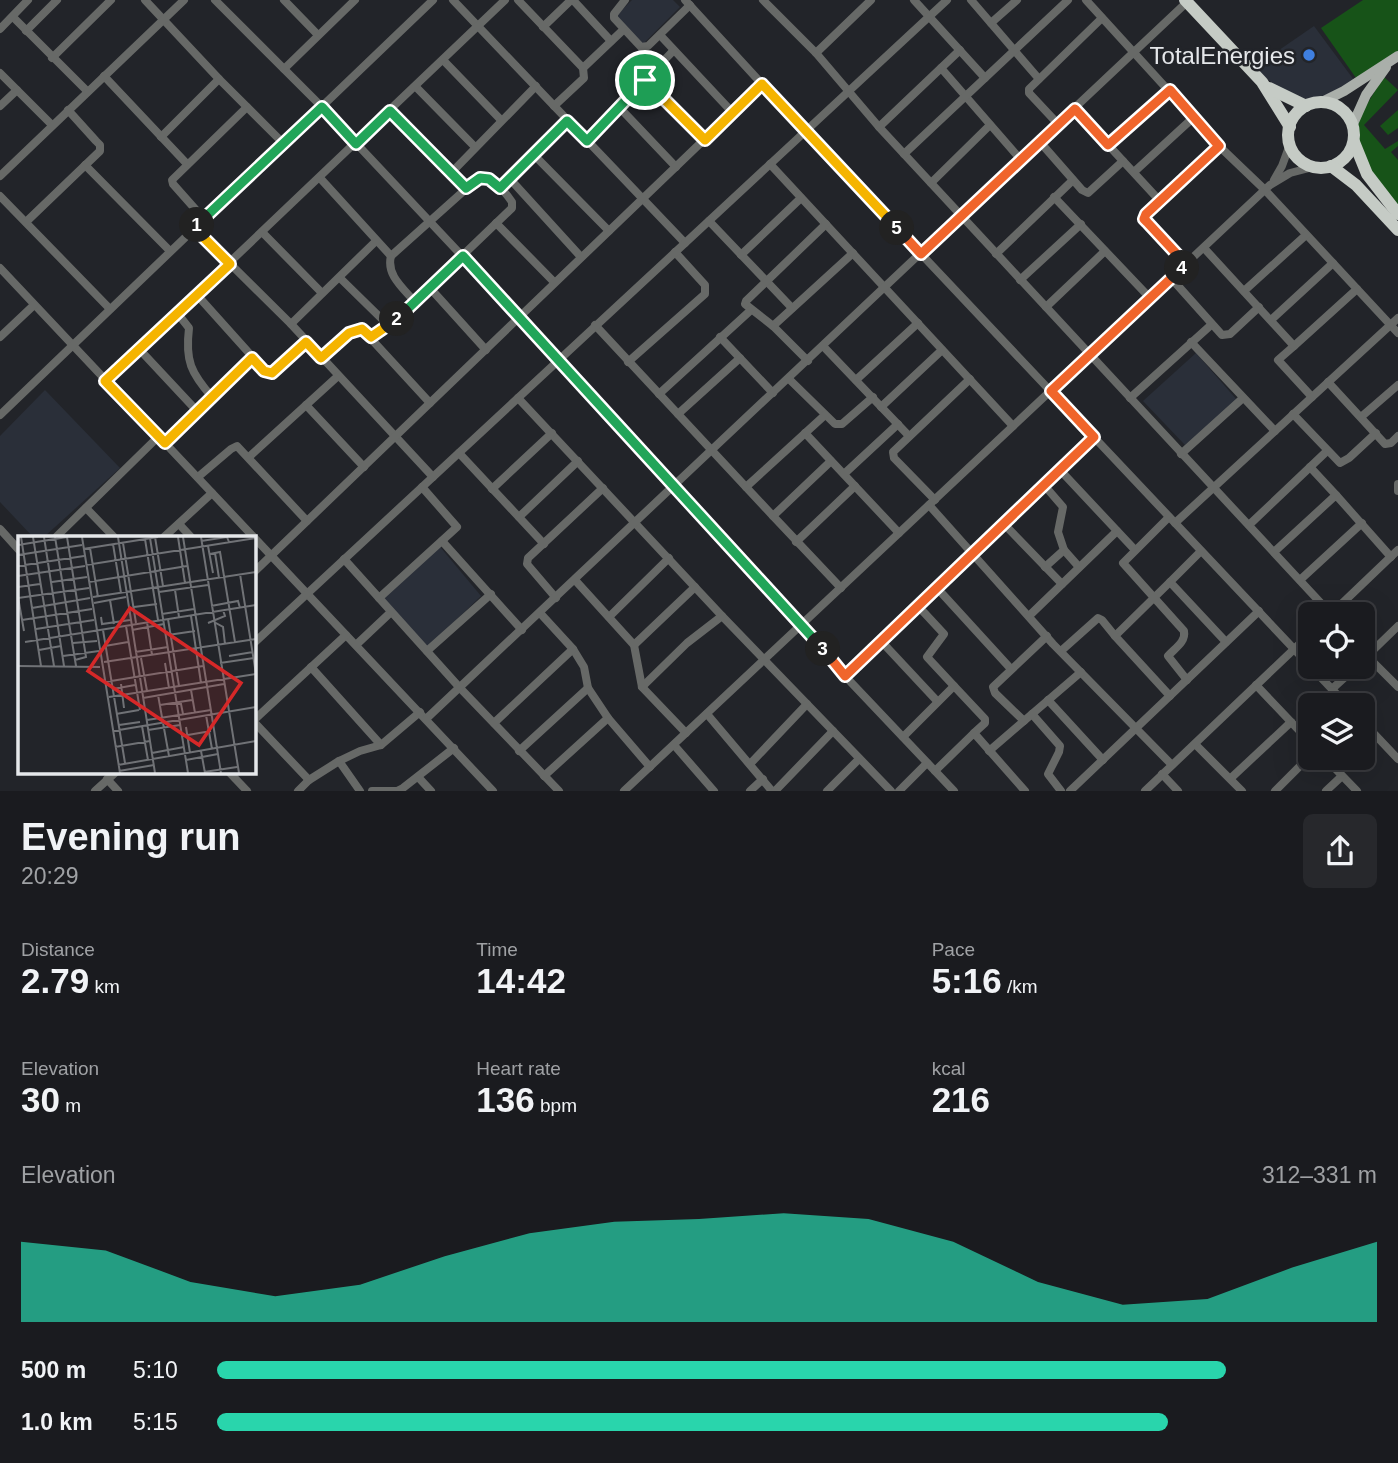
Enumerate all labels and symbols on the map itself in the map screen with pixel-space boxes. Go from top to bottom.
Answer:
place label: TotalEnergies [1150,42,1295,69]
marker: TotalEnergies [1301,47,1317,63]
pin [615,50,675,110]
pin: 1 [180,208,214,243]
pin: 5 [880,210,914,246]
pin: 4 [1164,250,1200,286]
pin: 2 [380,302,414,336]
inset map [18,536,256,774]
pin: 3 [806,632,840,666]

